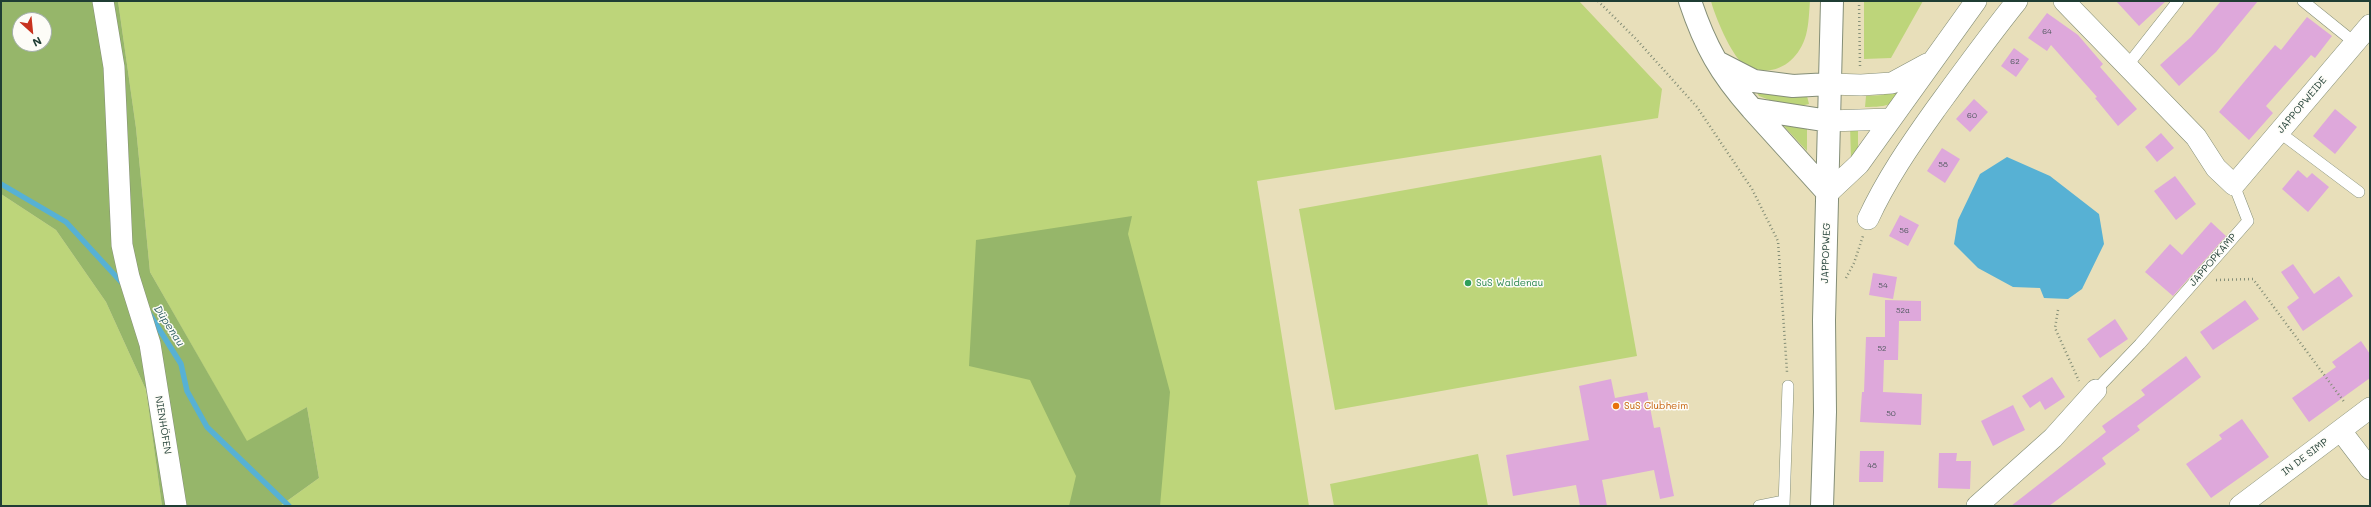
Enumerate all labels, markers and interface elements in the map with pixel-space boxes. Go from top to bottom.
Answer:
north arrow [12,12,52,52]
house number: 64 [2042,27,2052,37]
text: N [30,34,44,51]
house number: 62 [2010,57,2020,67]
street label: JAPPOPWEIDE [2275,74,2329,136]
house number: 60 [1967,111,1977,121]
house number: 58 [1938,160,1948,170]
street label: JAPPOPWEG [1819,223,1833,283]
house number: 56 [1899,226,1909,236]
street label: JAPPOPKAMP [2187,231,2239,289]
place label: SuS Waldenau [1476,277,1543,289]
marker: SuS Waldenau [1463,278,1473,288]
house number: 54 [1878,281,1888,291]
water label: Düpenau [151,303,187,349]
house number: 52a [1896,306,1910,316]
house number: 52 [1877,344,1887,354]
street label: NIENHÖFEN [152,395,174,455]
place label: SuS Clubheim [1624,400,1688,412]
marker: SuS Clubheim [1611,401,1621,411]
house number: 50 [1886,409,1896,419]
street label: IN DE SIMP [2279,436,2331,478]
house number: 48 [1867,461,1877,471]

